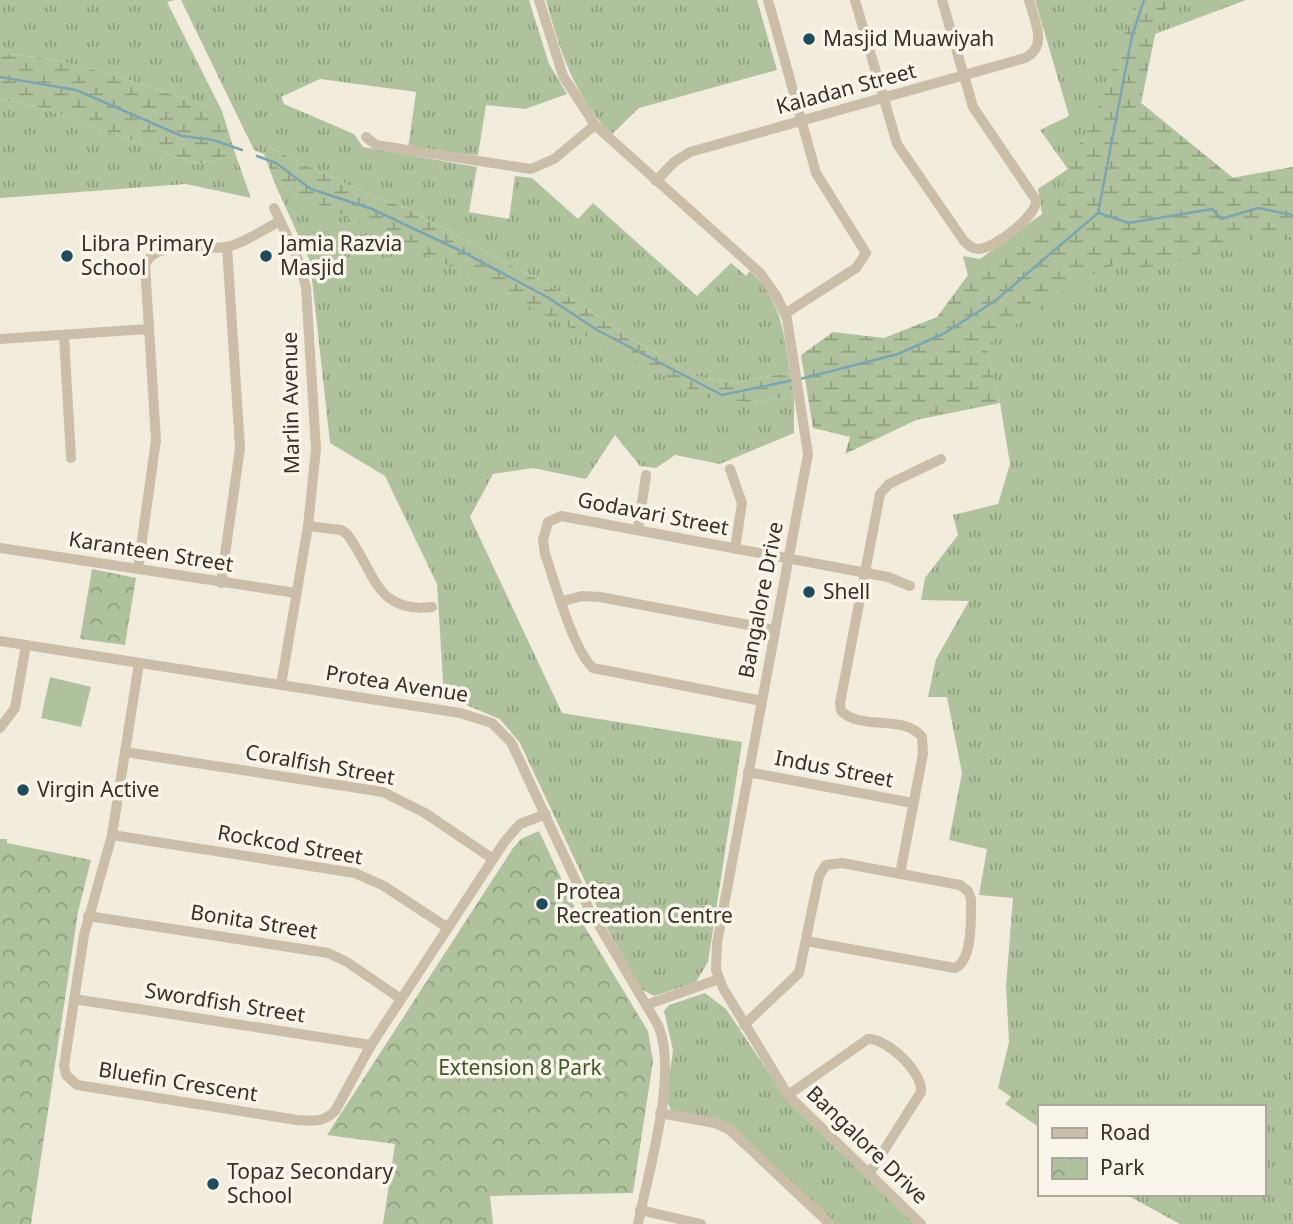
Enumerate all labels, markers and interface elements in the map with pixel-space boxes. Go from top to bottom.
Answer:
place label: Masjid Muawiyah [823,24,994,52]
marker: Masjid Muawiyah [801,31,817,47]
street label: Kaladan Street [773,56,919,120]
place label: Libra Primary School [81,229,214,281]
place label: Jamia Razvia Masjid [278,229,402,281]
marker: Libra Primary School [59,248,75,264]
marker: Jamia Razvia Masjid [258,248,274,264]
street label: Marlin Avenue [275,332,305,475]
street label: Godavari Street [575,485,732,541]
street label: Bangalore Drive [731,519,789,680]
street label: Karanteen Street [67,524,236,578]
place label: Shell [823,577,870,605]
marker: Shell [801,584,817,600]
street label: Protea Avenue [324,658,470,708]
street label: Coralfish Street [243,737,397,791]
street label: Indus Street [773,743,896,793]
place label: Virgin Active [37,775,159,803]
marker: Virgin Active [15,782,31,798]
street label: Rockcod Street [215,817,365,871]
place label: Protea Recreation Centre [556,877,733,929]
marker: Protea Recreation Centre [534,896,550,912]
street label: Bonita Street [189,897,320,945]
street label: Swordfish Street [143,976,308,1029]
park label: Extension 8 Park [438,1053,603,1081]
street label: Bluefin Crescent [97,1055,260,1107]
street label: Bangalore Drive [801,1079,935,1209]
legend [1038,1105,1265,1196]
text: Road [1100,1118,1150,1146]
text: Park [1100,1153,1145,1181]
place label: Topaz Secondary School [227,1157,393,1209]
marker: Topaz Secondary School [205,1176,221,1192]

